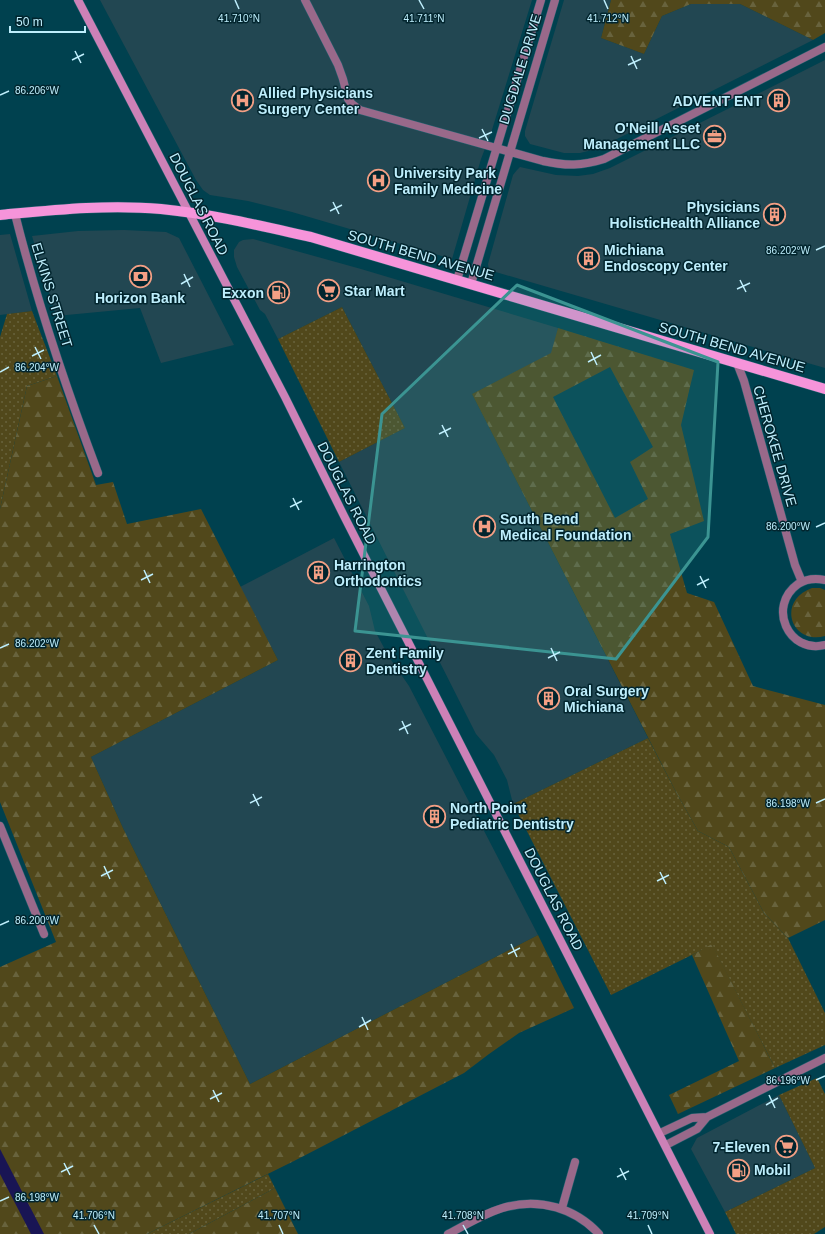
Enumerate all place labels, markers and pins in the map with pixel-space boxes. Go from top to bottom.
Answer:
place label: Allied Physicians Surgery Center [258,85,373,117]
hospital icon: Allied Physicians Surgery Center [229,88,255,114]
building icon: ADVENT ENT [765,88,791,114]
place label: ADVENT ENT [673,93,762,109]
place label: O'Neill Asset Management LLC [583,120,700,152]
office icon: O'Neill Asset Management LLC [702,123,728,149]
place label: University Park Family Medicine [394,165,502,197]
hospital icon: University Park Family Medicine [365,168,391,194]
place label: Physicians HolisticHealth Alliance [610,199,760,231]
building icon: Physicians HolisticHealth Alliance [762,202,788,228]
place label: Michiana Endoscopy Center [604,242,728,274]
building icon: Michiana Endoscopy Center [575,245,601,271]
bank icon: Horizon Bank [127,263,153,289]
supermarket icon: Star Mart [315,278,341,304]
fuel station icon: Exxon [266,280,292,306]
place label: Star Mart [344,283,405,299]
place label: Exxon [222,285,264,301]
place label: Horizon Bank [95,290,185,306]
place label: South Bend Medical Foundation [500,511,631,543]
hospital icon: South Bend Medical Foundation [472,514,498,540]
place label: Harrington Orthodontics [334,557,422,589]
building icon: Harrington Orthodontics [305,560,331,586]
place label: Zent Family Dentistry [366,645,444,677]
building icon: Zent Family Dentistry [338,648,364,674]
place label: Oral Surgery Michiana [564,683,649,715]
building icon: Oral Surgery Michiana [536,686,562,712]
place label: North Point Pediatric Dentistry [450,800,574,832]
building icon: North Point Pediatric Dentistry [422,803,448,829]
supermarket icon: 7-Eleven [773,1134,799,1160]
place label: 7-Eleven [712,1139,770,1155]
fuel station icon: Mobil [726,1157,752,1183]
place label: Mobil [754,1162,791,1178]

